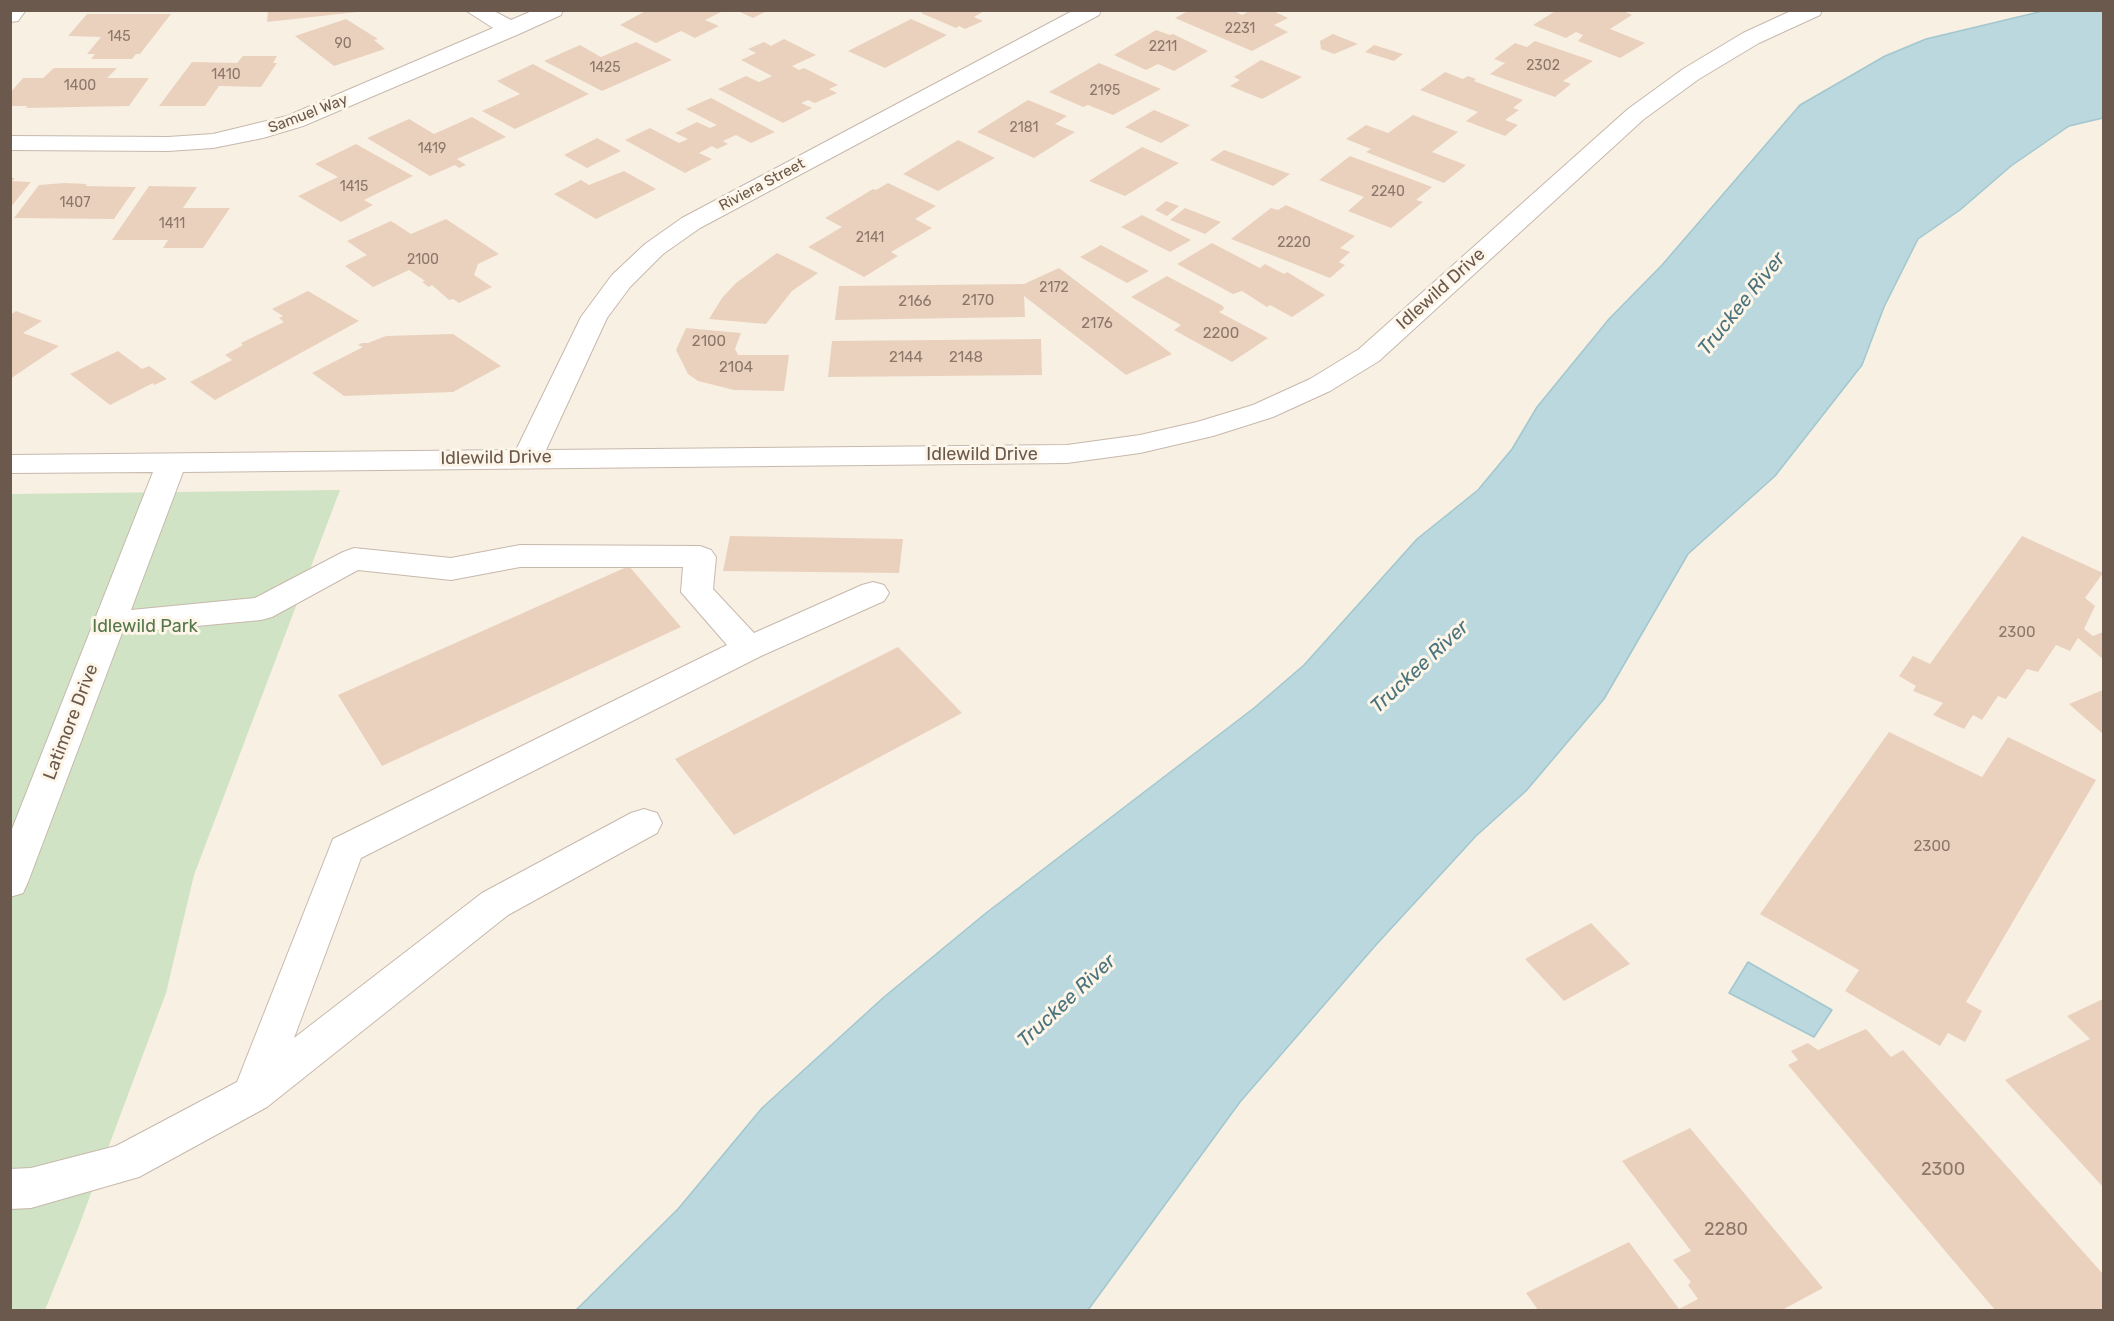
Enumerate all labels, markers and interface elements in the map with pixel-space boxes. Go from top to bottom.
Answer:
house number: 2231 [1225,21,1255,37]
house number: 145 [107,29,131,45]
house number: 90 [334,36,352,52]
house number: 2211 [1149,39,1177,55]
house number: 2302 [1526,58,1560,74]
house number: 1425 [589,60,621,76]
house number: 1410 [211,67,241,83]
house number: 1400 [64,78,96,94]
house number: 2195 [1090,83,1120,99]
street label: Samuel Way [266,91,350,137]
house number: 2181 [1009,120,1039,136]
house number: 1419 [418,141,446,157]
street label: Riviera Street [716,155,808,215]
house number: 1415 [340,179,368,195]
house number: 2240 [1371,184,1405,200]
house number: 1407 [60,195,90,211]
house number: 1411 [159,216,185,232]
house number: 2141 [856,230,884,246]
house number: 2220 [1277,235,1311,251]
street label: Idlewild Drive [1392,244,1490,334]
water label: Truckee River [1693,248,1791,360]
house number: 2100 [407,252,439,268]
house number: 2172 [1039,280,1069,296]
house number: 2170 [962,292,994,310]
house number: 2166 [898,293,932,311]
house number: 2176 [1081,315,1113,333]
house number: 2200 [1203,325,1239,343]
house number: 2100 [692,333,726,351]
house number: 2144 [889,349,923,367]
house number: 2148 [949,349,983,367]
house number: 2104 [719,359,753,377]
street label: Idlewild Drive [926,444,1038,466]
street label: Idlewild Drive [440,446,552,470]
water label: Truckee River [1366,615,1474,719]
park label: Idlewild Park [92,616,198,638]
house number: 2300 [1999,624,2035,642]
street label: Latimore Drive [39,661,103,783]
house number: 2300 [1914,838,1950,856]
water label: Truckee River [1013,949,1121,1053]
house number: 2300 [1921,1159,1965,1181]
house number: 2280 [1704,1219,1748,1241]

